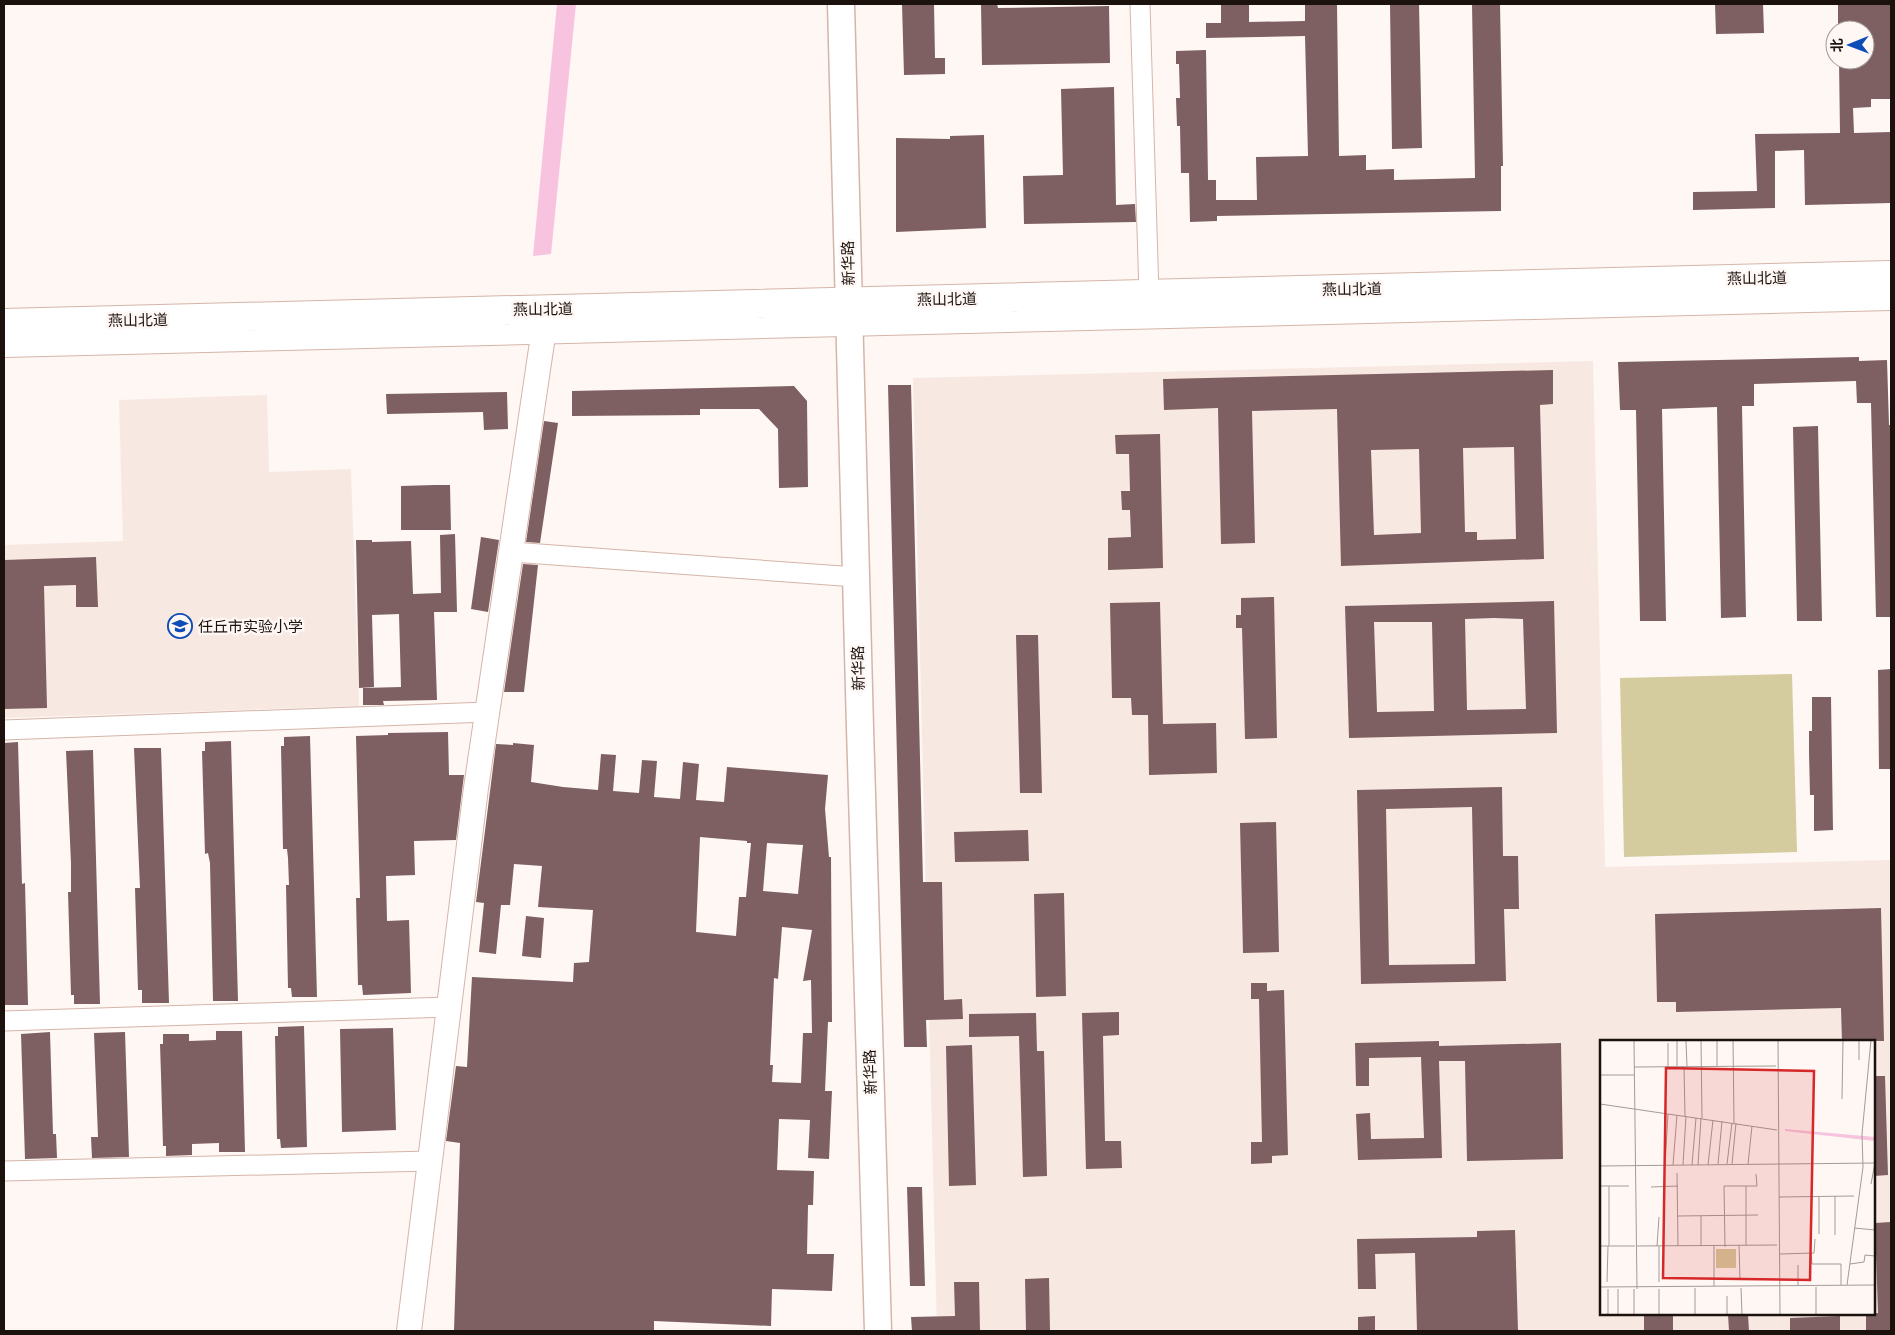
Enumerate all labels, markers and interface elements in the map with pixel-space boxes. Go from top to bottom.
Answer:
north arrow [1825,20,1875,70]
text: 北 [1828,38,1846,52]
street label: 新华路 [838,240,858,286]
street label: 燕山北道 [1727,268,1787,288]
street label: 燕山北道 [1322,279,1382,299]
street label: 燕山北道 [917,289,977,309]
street label: 燕山北道 [513,299,573,319]
street label: 燕山北道 [108,310,168,330]
school or university icon: 任丘市实验小学 [167,613,193,639]
place label: 任丘市实验小学 [198,617,303,636]
street label: 新华路 [848,645,868,691]
inset map [1600,1040,1875,1315]
street label: 新华路 [860,1049,880,1095]

